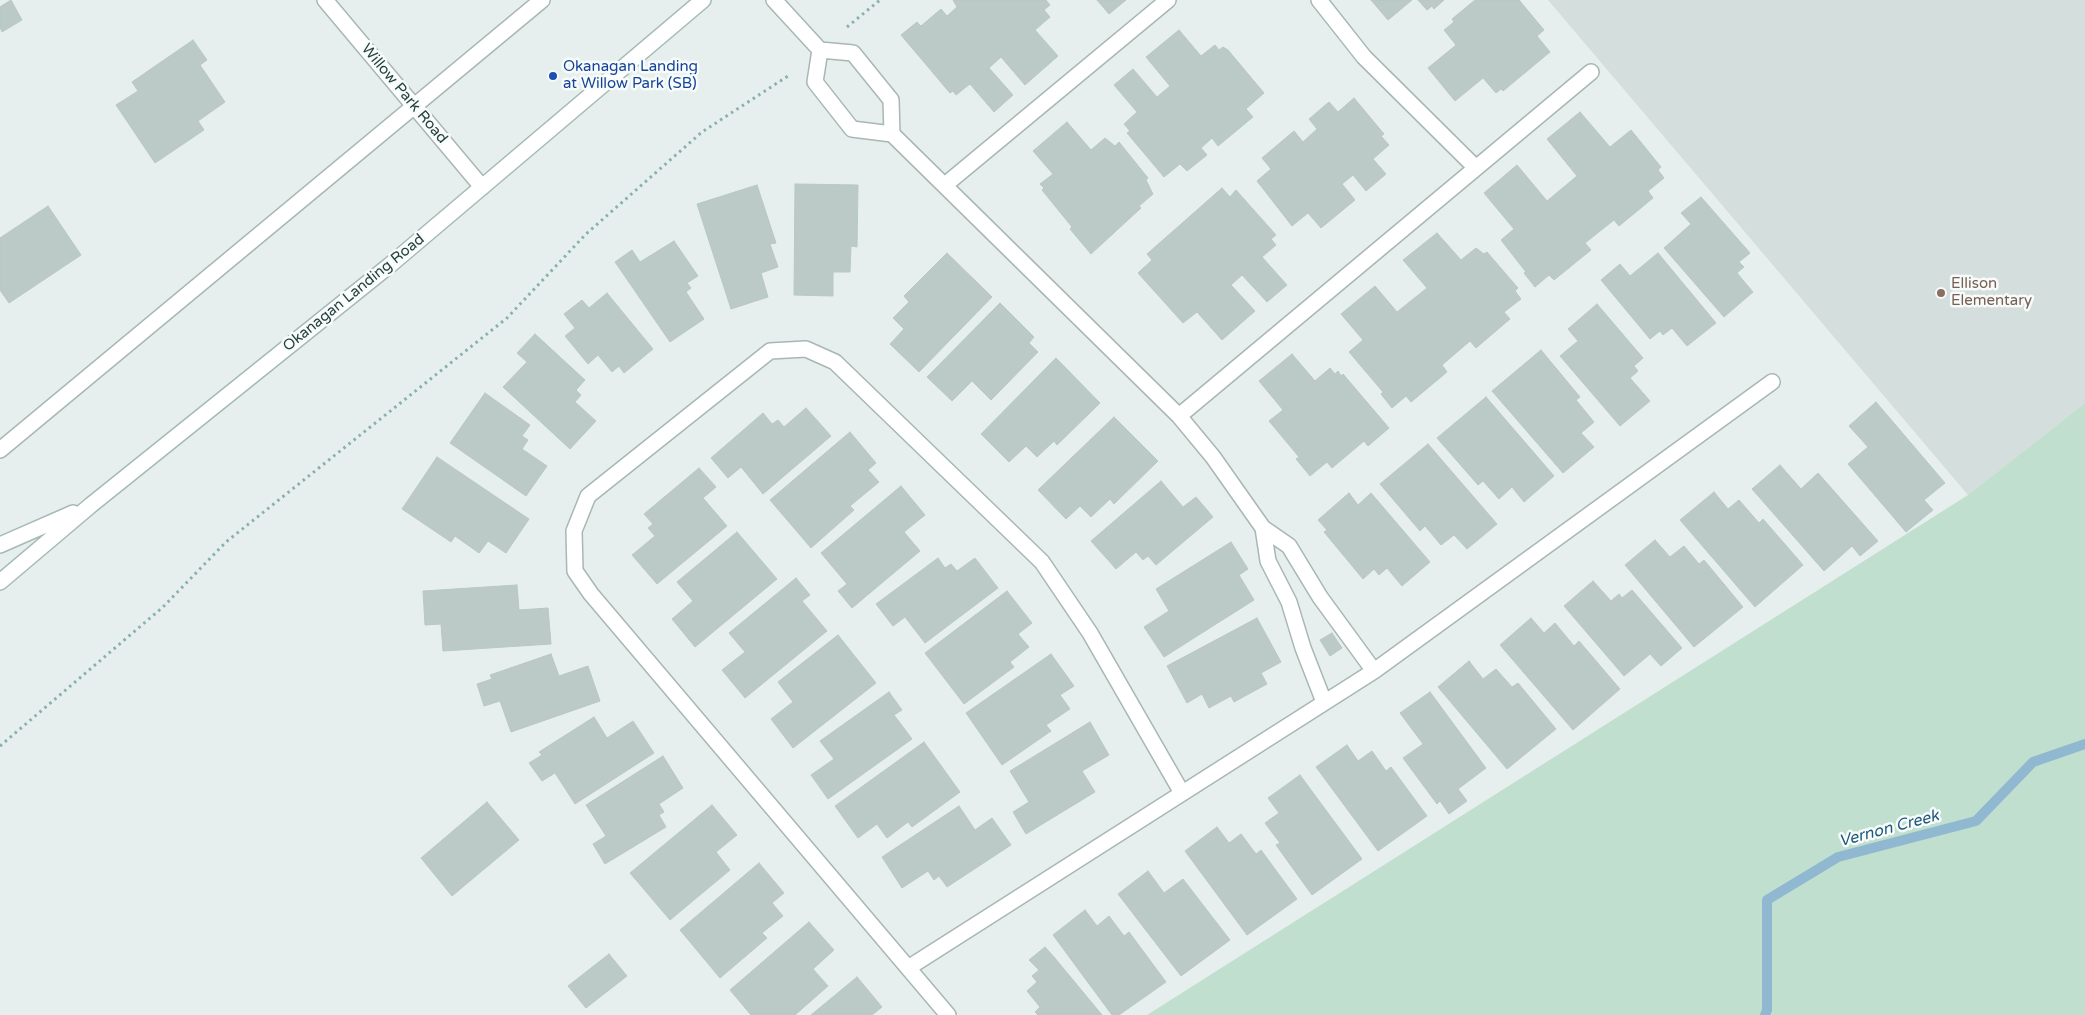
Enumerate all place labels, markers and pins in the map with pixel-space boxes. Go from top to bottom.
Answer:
place label: Okanagan Landing at Willow Park (SB) [563,58,698,93]
marker: Okanagan Landing at Willow Park (SB) [547,70,559,82]
place label: Ellison Elementary [1951,275,2032,310]
marker: Ellison Elementary [1935,287,1947,299]

